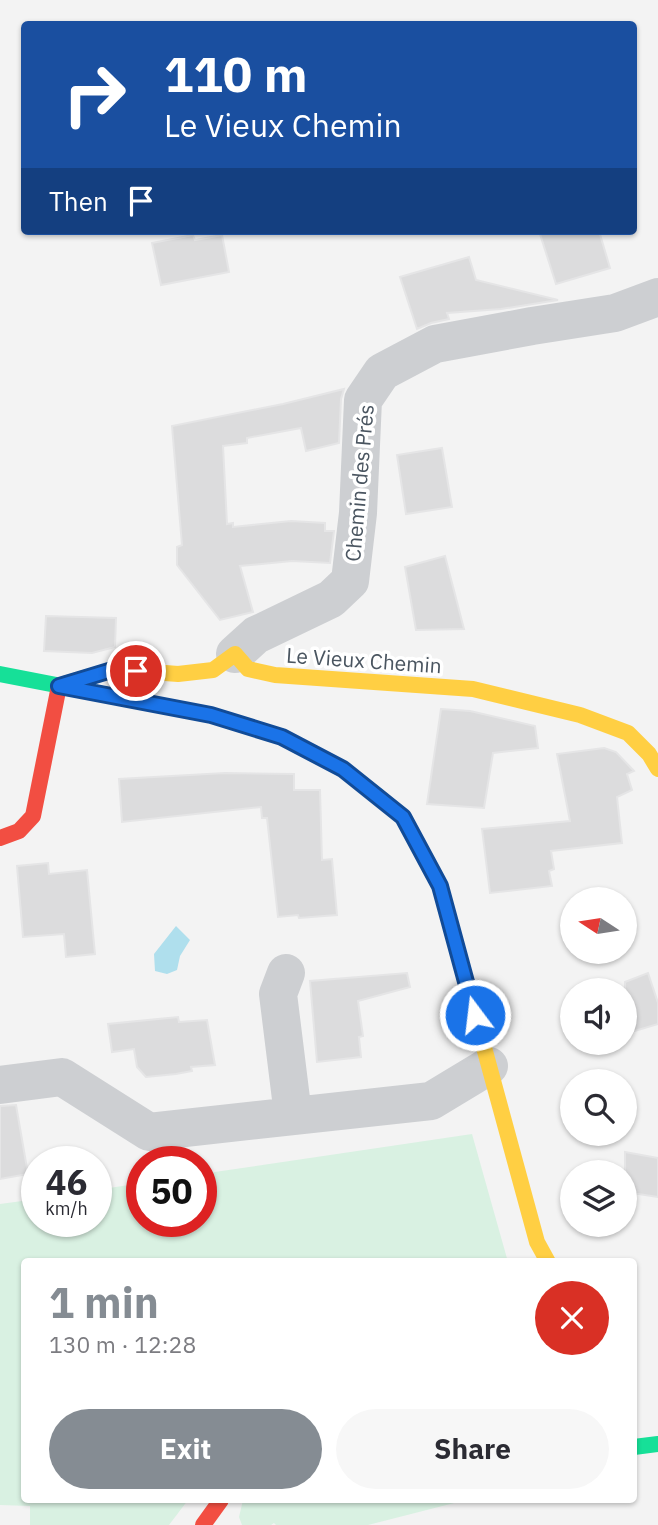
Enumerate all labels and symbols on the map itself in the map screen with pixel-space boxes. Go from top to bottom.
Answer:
street label: Chemin des Prés [338,403,380,563]
pin [106,641,166,701]
street label: Le Vieux Chemin [285,641,443,679]
north arrow [560,887,637,964]
position arrow [438,978,512,1052]
speed limit sign: 50 [126,1146,217,1237]

